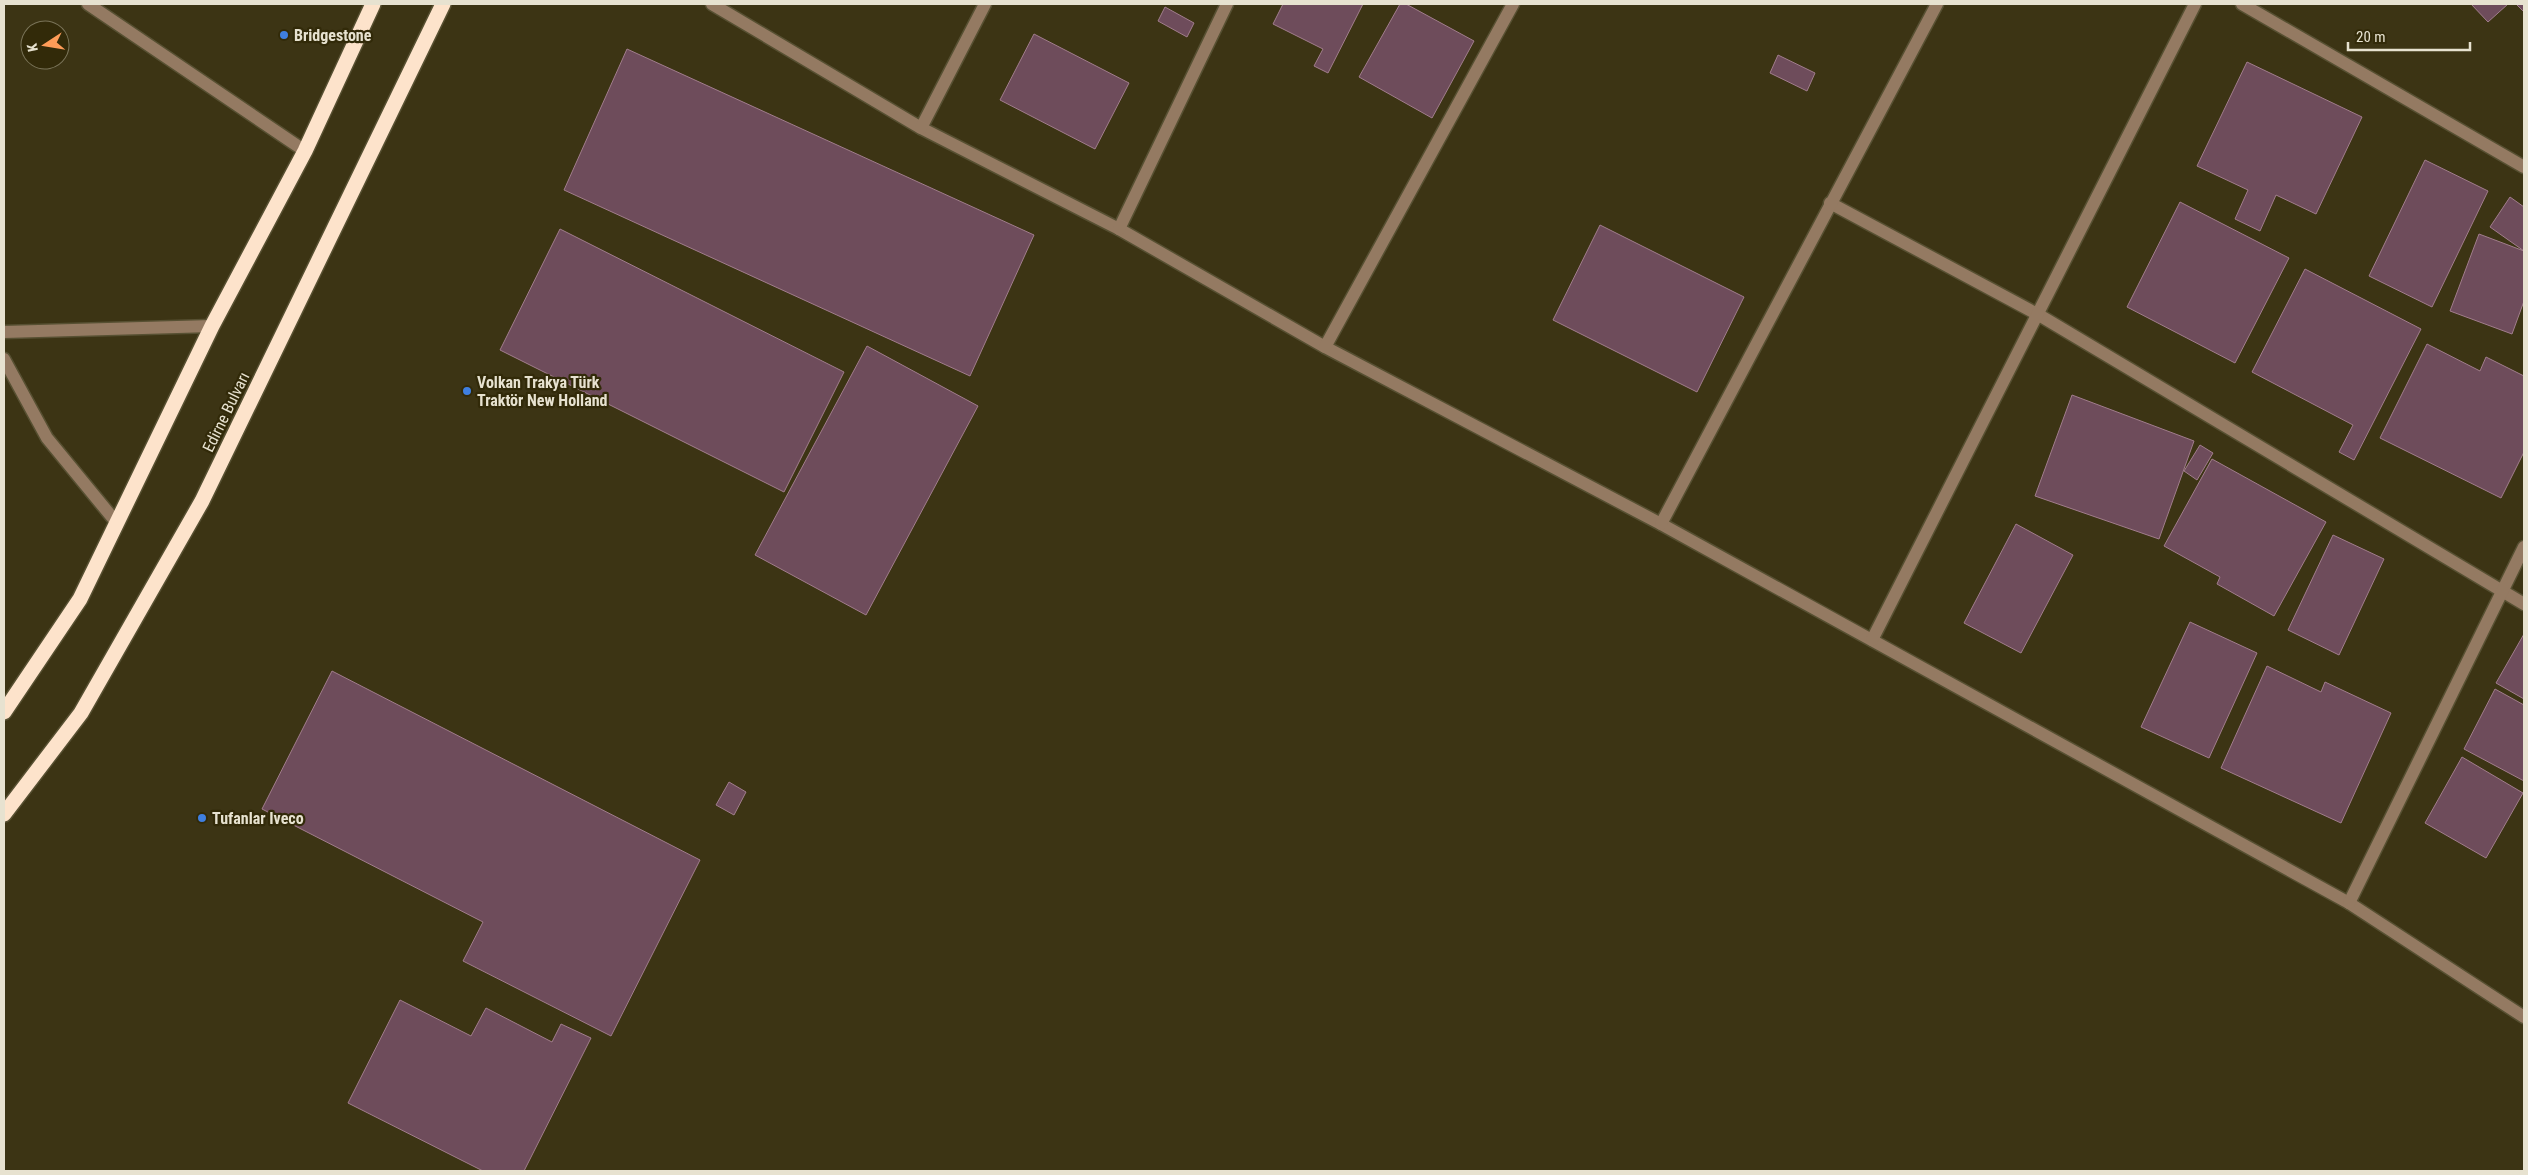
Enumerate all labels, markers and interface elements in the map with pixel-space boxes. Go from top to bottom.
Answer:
north arrow [20,20,70,70]
scale bar [2348,20,2470,52]
place label: Bridgestone [294,26,372,45]
text: 20 m [2356,28,2386,46]
marker: Bridgestone [278,29,290,41]
text: K [24,42,41,53]
street label: Edirne Bulvarı [199,369,253,455]
place label: Volkan Trakya Türk Traktör New Holland [477,373,608,410]
marker: Volkan Trakya Türk Traktör New Holland [461,385,473,397]
place label: Tufanlar Iveco [212,809,304,828]
marker: Tufanlar Iveco [196,812,208,824]

